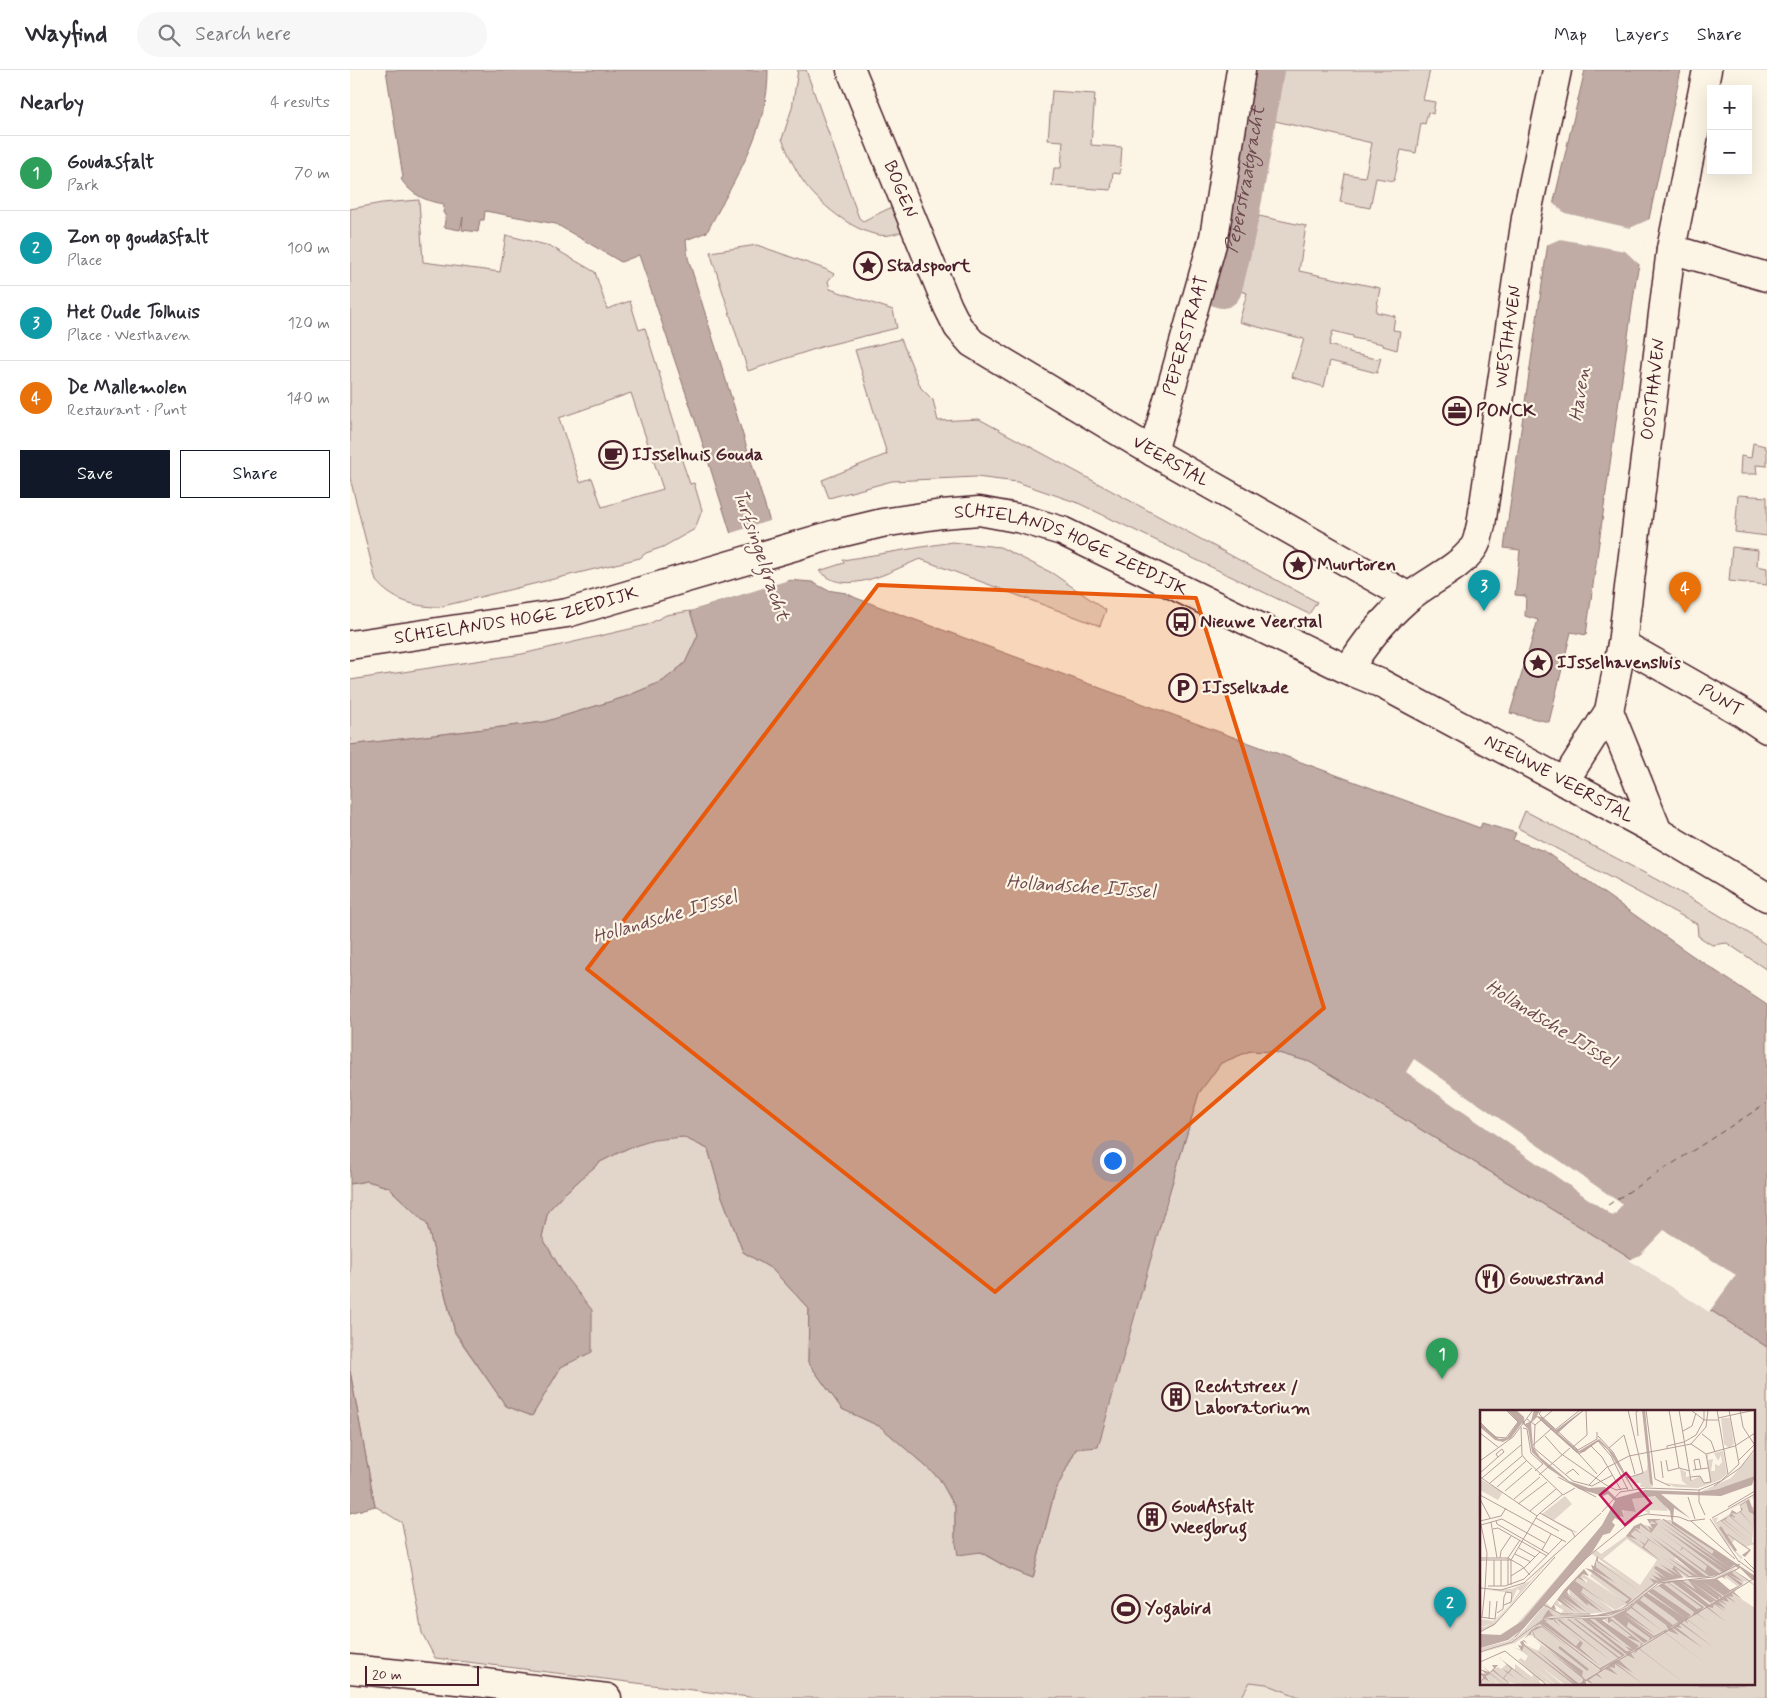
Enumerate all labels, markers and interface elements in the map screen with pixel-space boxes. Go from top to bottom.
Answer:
search box [137,12,487,57]
text: Wayfind [25,19,107,50]
icon: search [155,21,183,49]
text: Search here [195,22,291,47]
text: Map [1554,23,1587,47]
text: Layers [1615,23,1669,47]
text: Share [1697,23,1742,47]
map controls [1707,85,1752,175]
button: + [1707,85,1752,130]
text: Nearby [20,89,84,117]
text: 4 results [270,92,330,113]
water label: Peperstraatgracht [1219,103,1271,255]
button: − [1707,130,1752,175]
text: Goudasfalt [67,150,154,175]
street label: BOGEN [877,157,922,222]
text: 1 [32,163,40,184]
text: 70 m [294,163,330,184]
text: Park [67,175,99,196]
text: Zon op goudasfalt [67,225,209,250]
text: 2 [32,238,40,259]
text: 100 m [287,238,330,259]
text: Place [67,250,102,271]
place icon: Stadspoort [853,251,883,281]
place label: Stadspoort [887,254,971,278]
street label: PEPERSTRAAT [1158,273,1214,398]
street label: WESTHAVEN [1489,284,1528,390]
text: Het Oude Tolhuis [67,300,200,325]
text: 3 [32,313,40,334]
text: 120 m [288,313,330,334]
text: Place · Westhaven [67,325,191,346]
street label: OOSTHAVEN [1635,337,1672,442]
water label: Haven [1563,365,1597,423]
text: De Mallemolen [67,375,187,400]
text: 4 [31,388,41,409]
text: 140 m [286,388,330,409]
office icon: PONCK [1442,396,1472,426]
place label: PONCK [1476,399,1536,423]
text: Restaurant · Punt [67,400,187,421]
street label: VEERSTAL [1128,430,1213,493]
cafe icon: IJsselhuis Gouda [598,440,628,470]
place label: IJsselhuis Gouda [632,443,763,467]
button: Save [20,450,170,498]
button: Share [180,450,330,498]
water label: Turfsingelgracht [725,486,795,625]
street label: SCHIELANDS HOGE ZEEDIJK [953,498,1192,602]
place icon: Muurtoren [1283,550,1313,580]
place label: Muurtoren [1317,553,1396,577]
pin: 3 [1468,570,1500,611]
pin: 4 [1669,572,1701,613]
street label: SCHIELANDS HOGE ZEEDIJK [393,581,642,650]
bus stop icon: Nieuwe Veerstal [1166,607,1196,637]
place label: Nieuwe Veerstal [1200,610,1323,634]
place icon: IJsselhavensluis [1523,648,1553,678]
place label: IJsselhavensluis [1557,651,1681,675]
parking icon: IJsselkade [1168,673,1198,703]
place label: IJsselkade [1202,676,1289,700]
street label: PUNT [1695,678,1747,723]
street label: NIEUWE VEERSTAL [1480,729,1638,829]
water label: Hollandsche IJssel [1006,869,1158,905]
water label: Hollandsche IJssel [590,884,742,950]
water label: Hollandsche IJssel [1481,974,1622,1075]
your location [1100,1148,1126,1174]
restaurant icon: Gouwestrand [1475,1264,1505,1294]
place label: Gouwestrand [1509,1267,1604,1291]
pin: 1 [1426,1338,1458,1379]
place label: Rechtstreex / Laboratorium [1195,1375,1311,1420]
building icon: Rechtstreex / Laboratorium [1161,1382,1191,1412]
inset map [1480,1410,1754,1686]
place label: GoudAsfalt Weegbrug [1170,1495,1255,1542]
building icon: GoudAsfalt Weegbrug [1137,1502,1167,1532]
pin: 2 [1434,1587,1466,1628]
sports icon: Yogabird [1111,1594,1141,1624]
place label: Yogabird [1145,1597,1211,1623]
scale bar [365,1663,479,1686]
text: 20 m [372,1666,402,1684]

